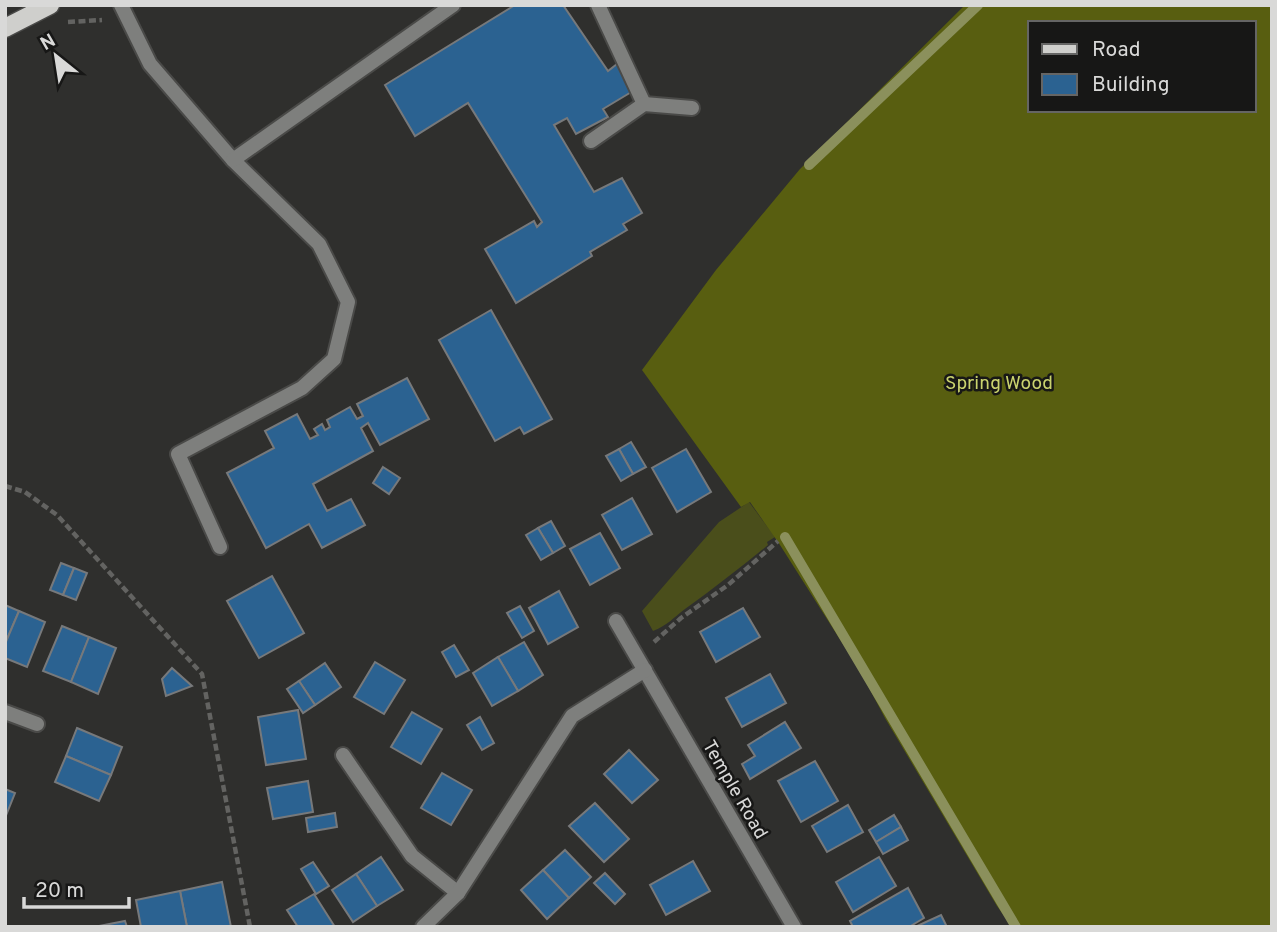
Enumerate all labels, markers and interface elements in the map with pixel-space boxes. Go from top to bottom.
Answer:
north arrow [21,21,91,91]
legend [1028,21,1256,112]
text: N [37,29,60,57]
text: Road [1092,37,1141,64]
text: Building [1092,72,1170,99]
park label: Spring Wood [945,372,1053,396]
street label: Temple Road [696,736,772,844]
scale bar [24,866,130,910]
text: 20 m [35,878,84,905]

